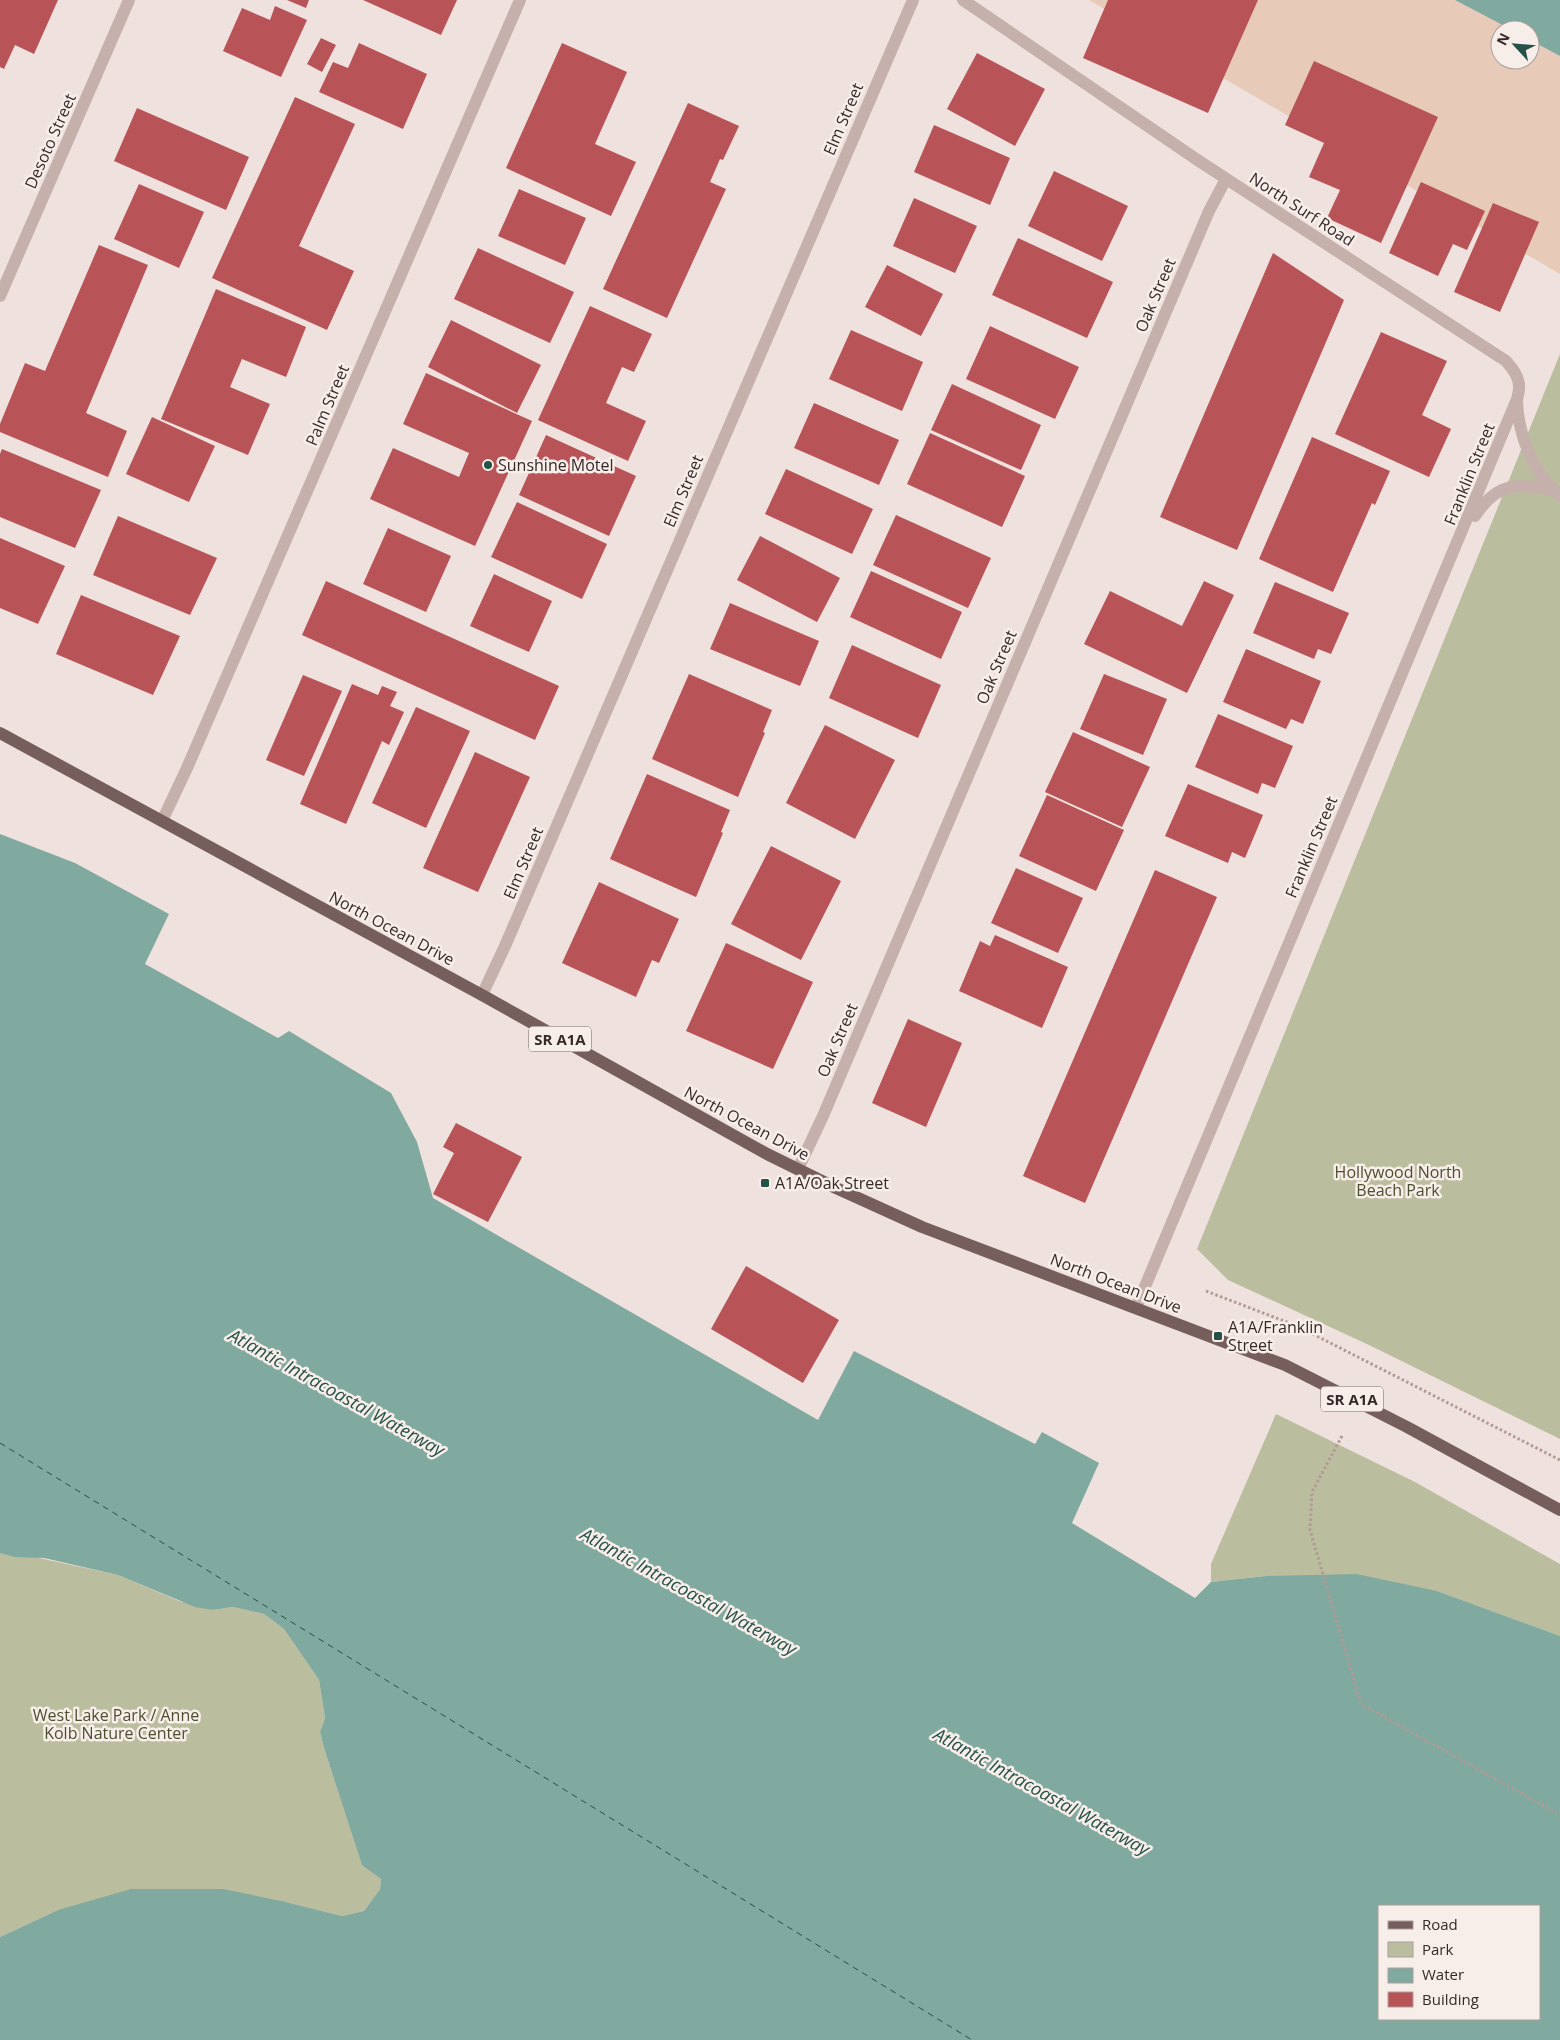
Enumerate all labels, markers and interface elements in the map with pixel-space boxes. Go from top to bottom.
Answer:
north arrow [1490,20,1540,70]
text: N [1492,30,1514,48]
street label: Elm Street [818,79,868,159]
street label: Desoto Street [19,90,81,192]
street label: North Surf Road [1245,167,1359,251]
street label: Oak Street [1130,254,1181,335]
street label: Palm Street [300,361,354,449]
street label: Franklin Street [1438,419,1500,528]
street label: Elm Street [658,451,708,531]
place label: Sunshine Motel [498,454,614,476]
marker: Sunshine Motel [482,459,494,471]
street label: Oak Street [971,626,1022,707]
street label: Franklin Street [1280,792,1342,901]
street label: Elm Street [498,823,548,903]
street label: North Ocean Drive [325,886,459,970]
street label: Oak Street [812,999,863,1080]
road number: SR A1A [529,1026,591,1052]
street label: North Ocean Drive [680,1081,814,1165]
park label: Hollywood North Beach Park [1335,1161,1461,1201]
place label: A1A/Oak Street [775,1172,889,1194]
marker: A1A/Oak Street [759,1177,771,1189]
street label: North Ocean Drive [1047,1248,1185,1318]
place label: A1A/Franklin Street [1228,1316,1323,1356]
water label: Atlantic Intracoastal Waterway [223,1322,451,1462]
marker: A1A/Franklin Street [1212,1330,1224,1342]
road number: SR A1A [1321,1386,1383,1412]
water label: Atlantic Intracoastal Waterway [575,1521,803,1661]
park label: West Lake Park / Anne Kolb Nature Center [33,1704,199,1744]
water label: Atlantic Intracoastal Waterway [928,1721,1156,1861]
legend [1378,1905,1540,2020]
text: Road [1422,1914,1458,1934]
text: Park [1422,1939,1453,1959]
text: Water [1422,1964,1464,1984]
text: Building [1422,1989,1479,2009]

